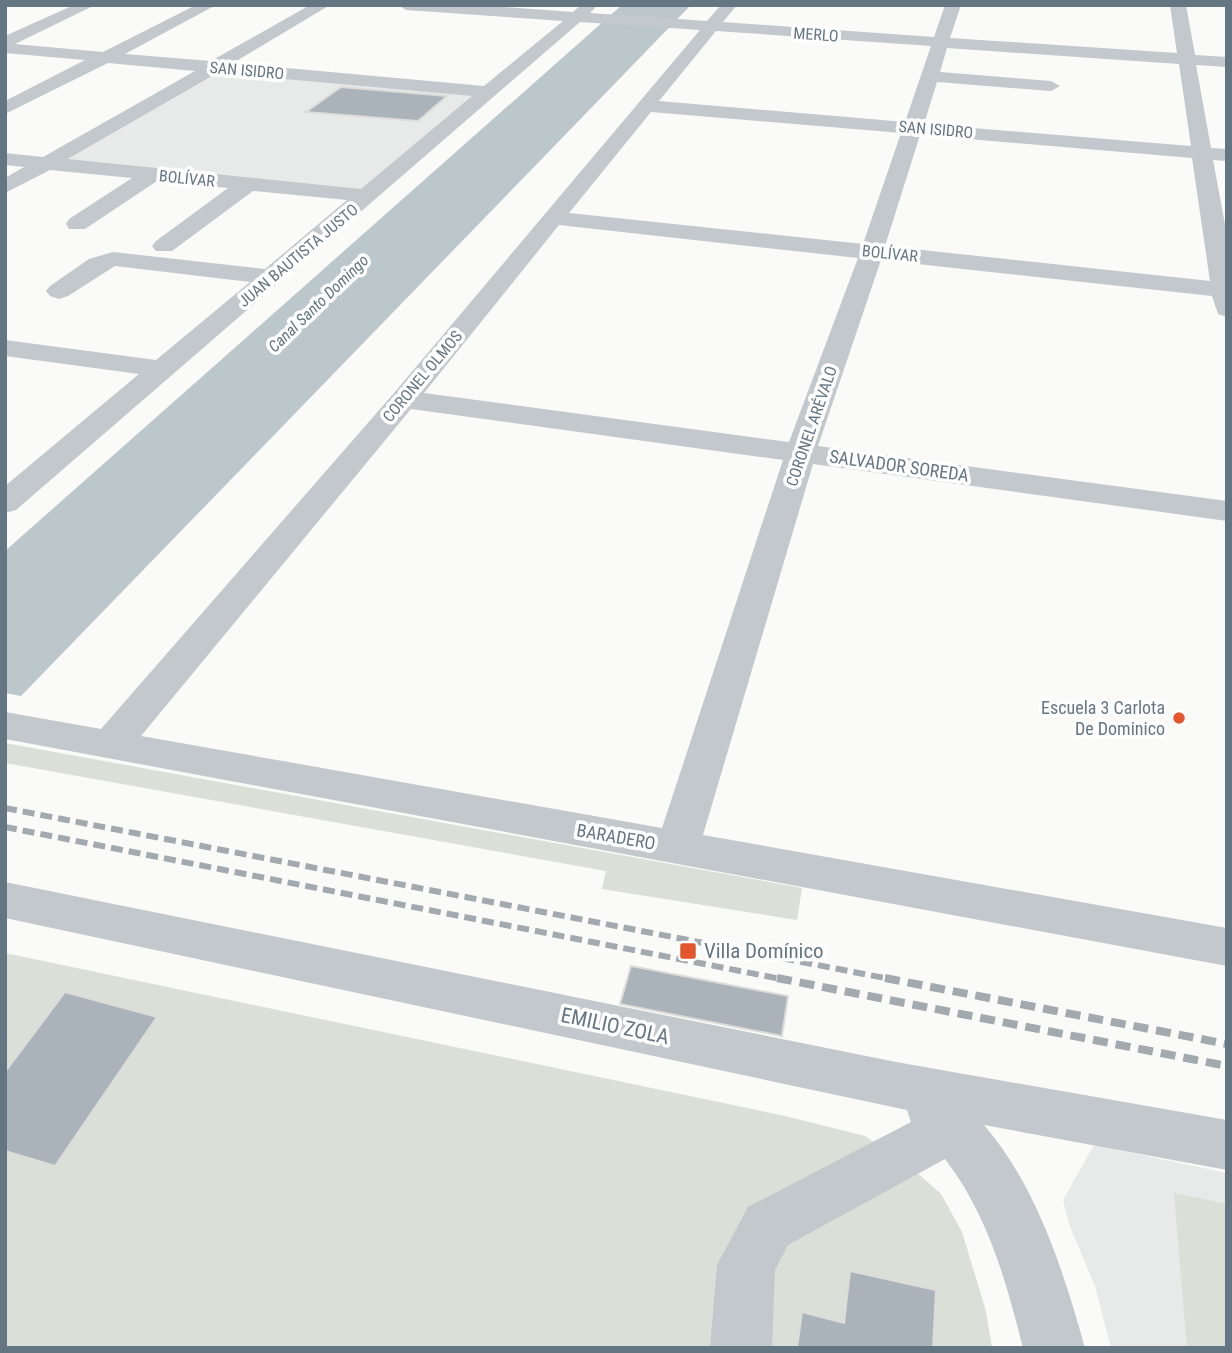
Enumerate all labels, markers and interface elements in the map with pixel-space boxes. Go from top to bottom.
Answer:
street label: MERLO [793,23,839,46]
street label: SAN ISIDRO [209,58,285,83]
street label: SAN ISIDRO [898,117,974,142]
street label: BOLÍVAR [158,166,216,191]
street label: JUAN BAUTISTA JUSTO [235,200,362,311]
street label: BOLÍVAR [861,241,919,266]
water label: Canal Santo Domingo [264,250,373,356]
street label: CORONEL OLMOS [379,327,466,426]
street label: CORONEL ARÉVALO [782,364,841,489]
street label: SALVADOR SOREDA [828,445,971,486]
place label: Escuela 3 Carlota De Dominico [1041,697,1165,739]
marker: Escuela 3 Carlota De Dominico [1171,710,1187,726]
street label: BARADERO [575,819,657,854]
place label: Villa Domínico [704,939,824,963]
marker: Villa Domínico [678,941,698,961]
street label: EMILIO ZOLA [559,1003,671,1049]

